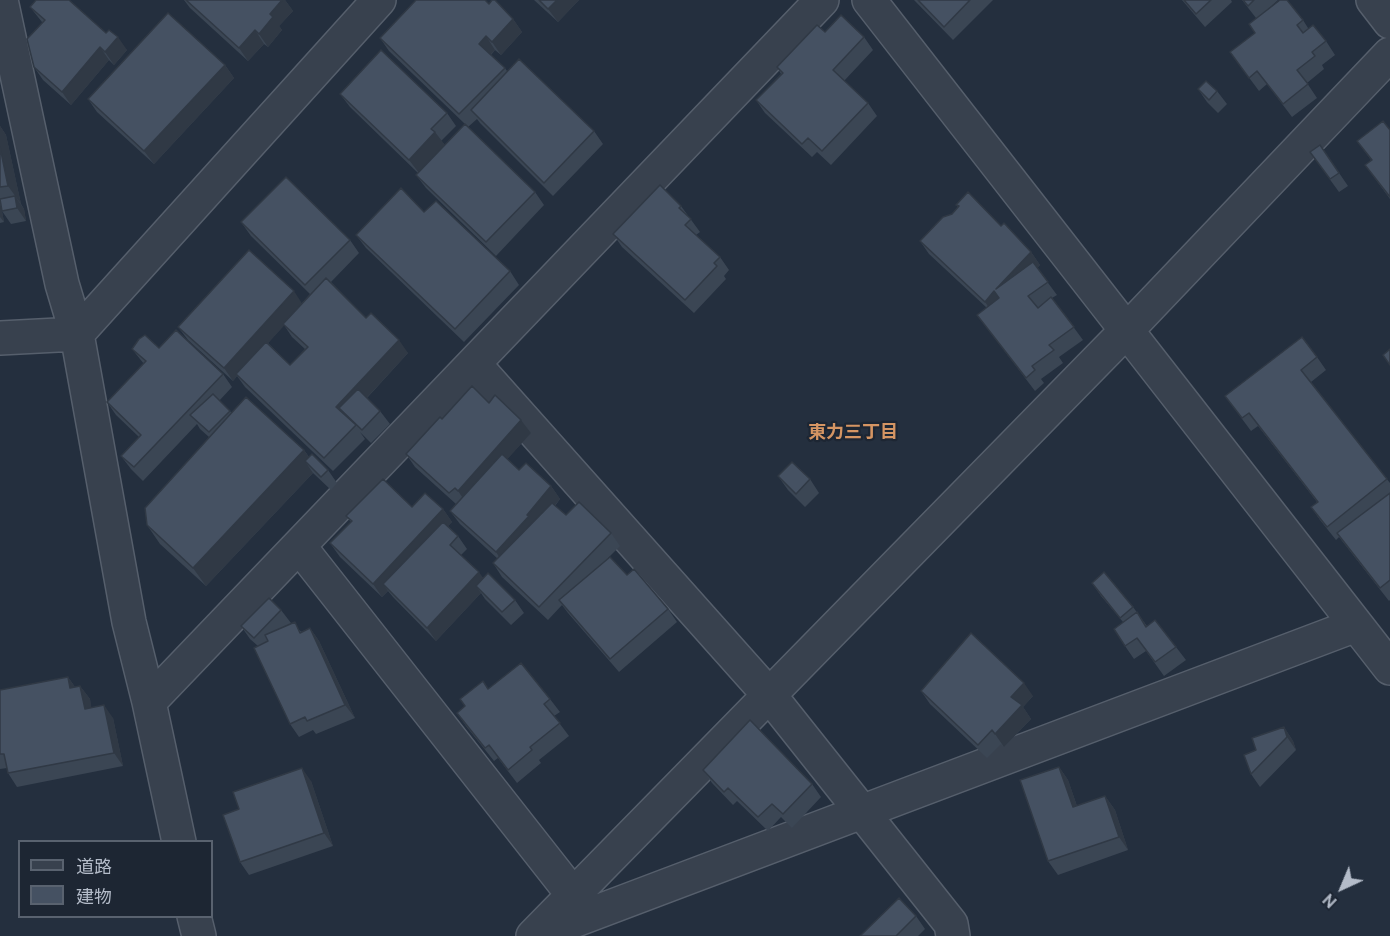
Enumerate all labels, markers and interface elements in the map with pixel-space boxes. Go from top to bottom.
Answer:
district label: 東力三丁目 [808,421,898,443]
legend [18,840,213,918]
text: 道路 [76,856,112,876]
north arrow [1312,858,1372,918]
text: 建物 [76,886,112,906]
text: N [1319,890,1340,912]

